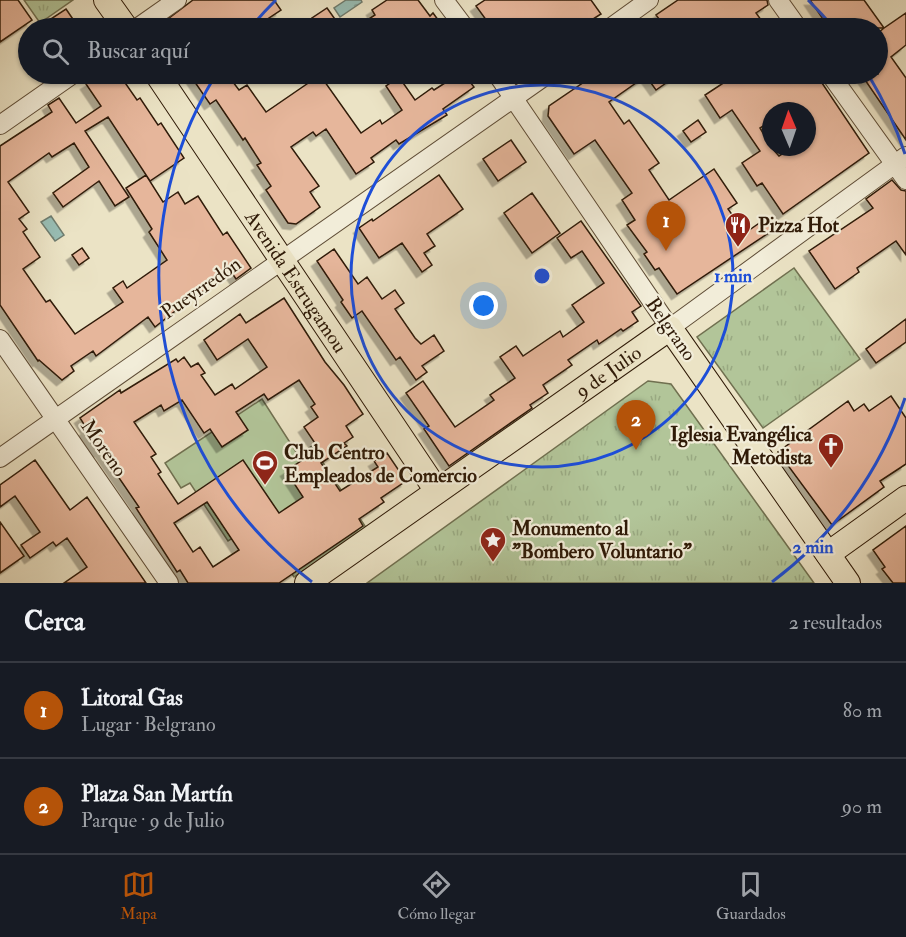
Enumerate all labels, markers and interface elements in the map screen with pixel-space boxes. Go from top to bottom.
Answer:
search box [18,18,888,84]
icon: search [39,35,72,68]
text: Buscar aquí [87,37,189,65]
north arrow [762,102,816,156]
pin: 1 [646,202,686,251]
street label: Avenida Estrugamou [239,205,353,357]
restaurant icon: Pizza Hot [723,210,753,248]
place label: Pizza Hot [758,213,839,238]
street label: Pueyrredón [156,251,246,325]
text: 1 min [714,265,753,288]
centre of rings [532,266,552,286]
your location [469,291,498,320]
street label: Belgrano [640,292,702,366]
street label: 9 de Julio [569,340,646,404]
pin: 2 [616,400,656,450]
street label: Moreno [75,415,133,481]
place label: Iglesia Evangélica Metodista [670,422,813,470]
church icon: Iglesia Evangélica Metodista [816,431,846,469]
place label: Club Centro Empleados de Comercio [284,440,477,489]
sports icon: Club Centro Empleados de Comercio [250,448,280,486]
place label: Monumento al "Bombero Voluntario" [511,516,692,564]
place icon: Monumento al "Bombero Voluntario" [478,525,508,563]
text: 2 min [793,536,834,559]
text: Cerca [24,606,85,638]
text: 2 resultados [789,610,882,635]
text: Litoral Gas [81,684,183,712]
text: 1 [40,698,47,723]
text: 80 m [843,698,882,723]
text: Lugar · Belgrano [81,712,216,737]
text: Plaza San Martín [81,780,233,808]
text: 2 [38,794,49,819]
text: 90 m [842,794,882,819]
text: Parque · 9 de Julio [81,808,224,833]
tab: Mapa [120,868,157,924]
tab: Cómo llegar [397,868,476,924]
tab: Guardados [716,868,786,924]

